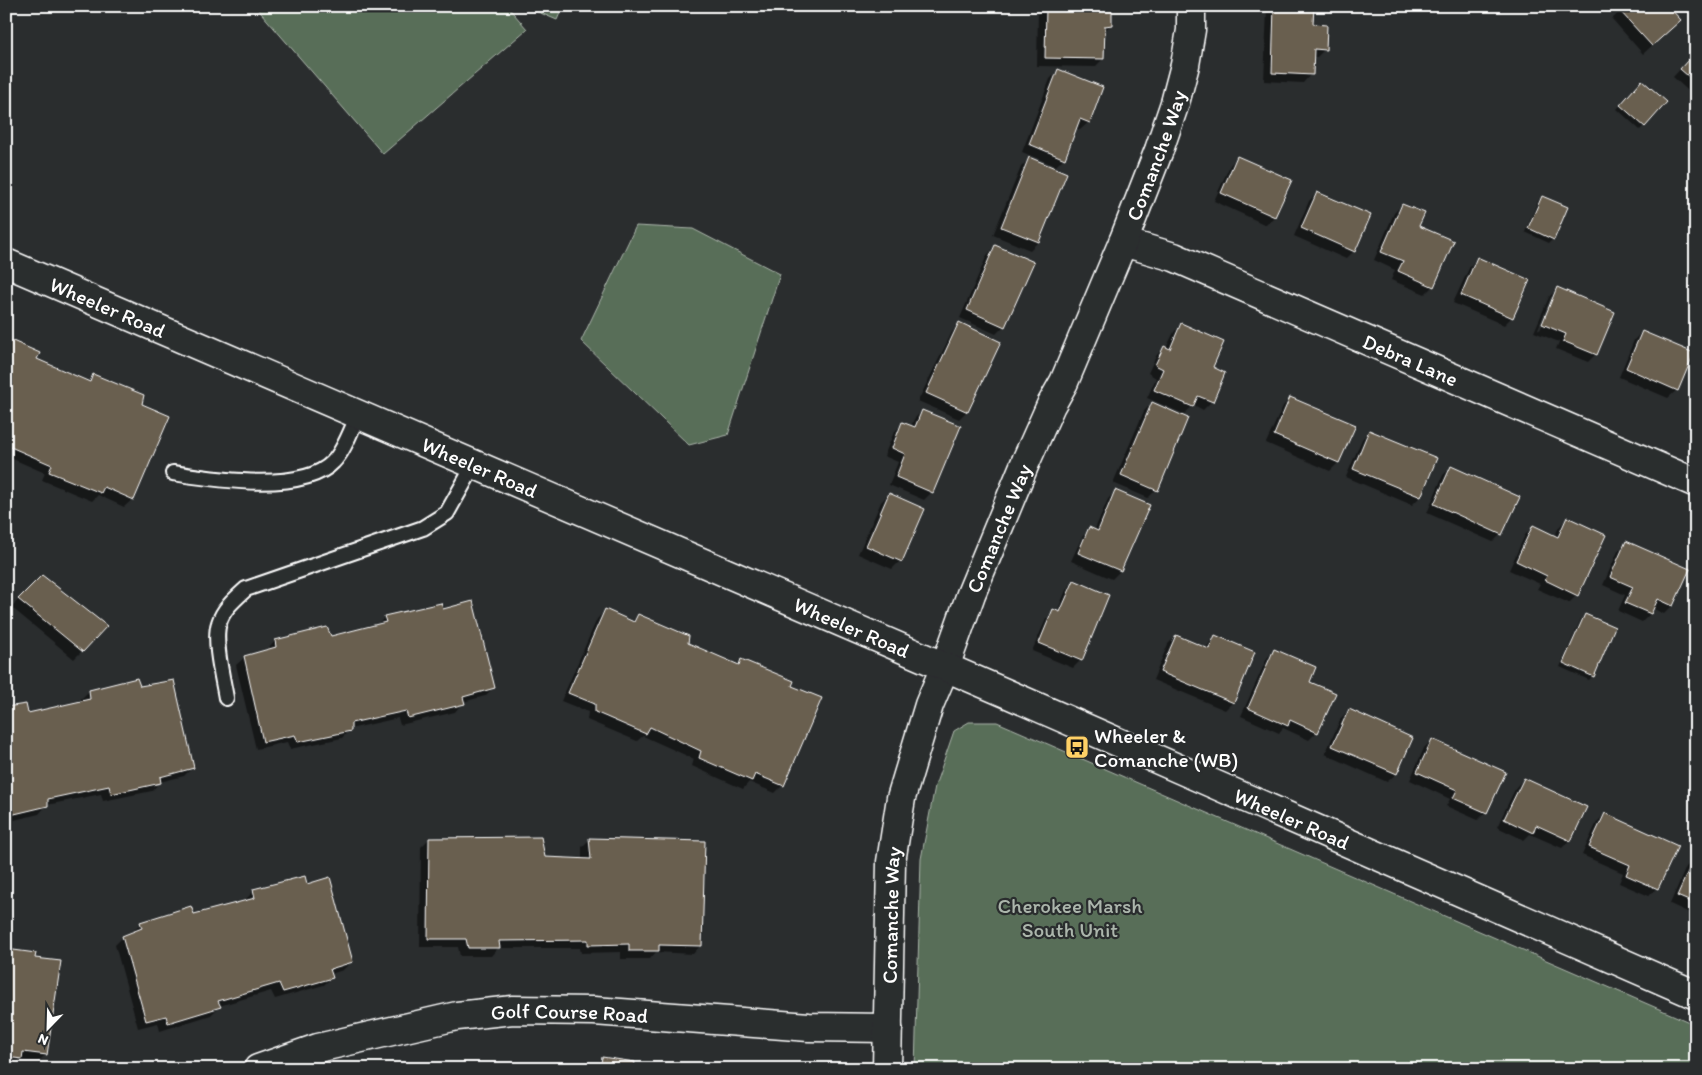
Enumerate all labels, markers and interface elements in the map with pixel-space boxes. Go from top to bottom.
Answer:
street label: Comanche Way [1120,87,1190,224]
street label: Wheeler Road [46,271,170,343]
street label: Debra Lane [1359,328,1462,391]
street label: Wheeler Road [418,431,542,503]
street label: Comanche Way [960,460,1036,596]
street label: Wheeler Road [790,591,914,663]
place label: Wheeler & Comanche (WB) [1094,723,1238,772]
bus stop icon: Wheeler & Comanche (WB) [1064,734,1090,760]
street label: Wheeler Road [1231,782,1354,855]
street label: Comanche Way [876,844,906,984]
park label: Cherokee Marsh South Unit [998,893,1142,942]
street label: Golf Course Road [489,997,649,1027]
north arrow [22,1002,72,1052]
text: N [35,1030,51,1049]

